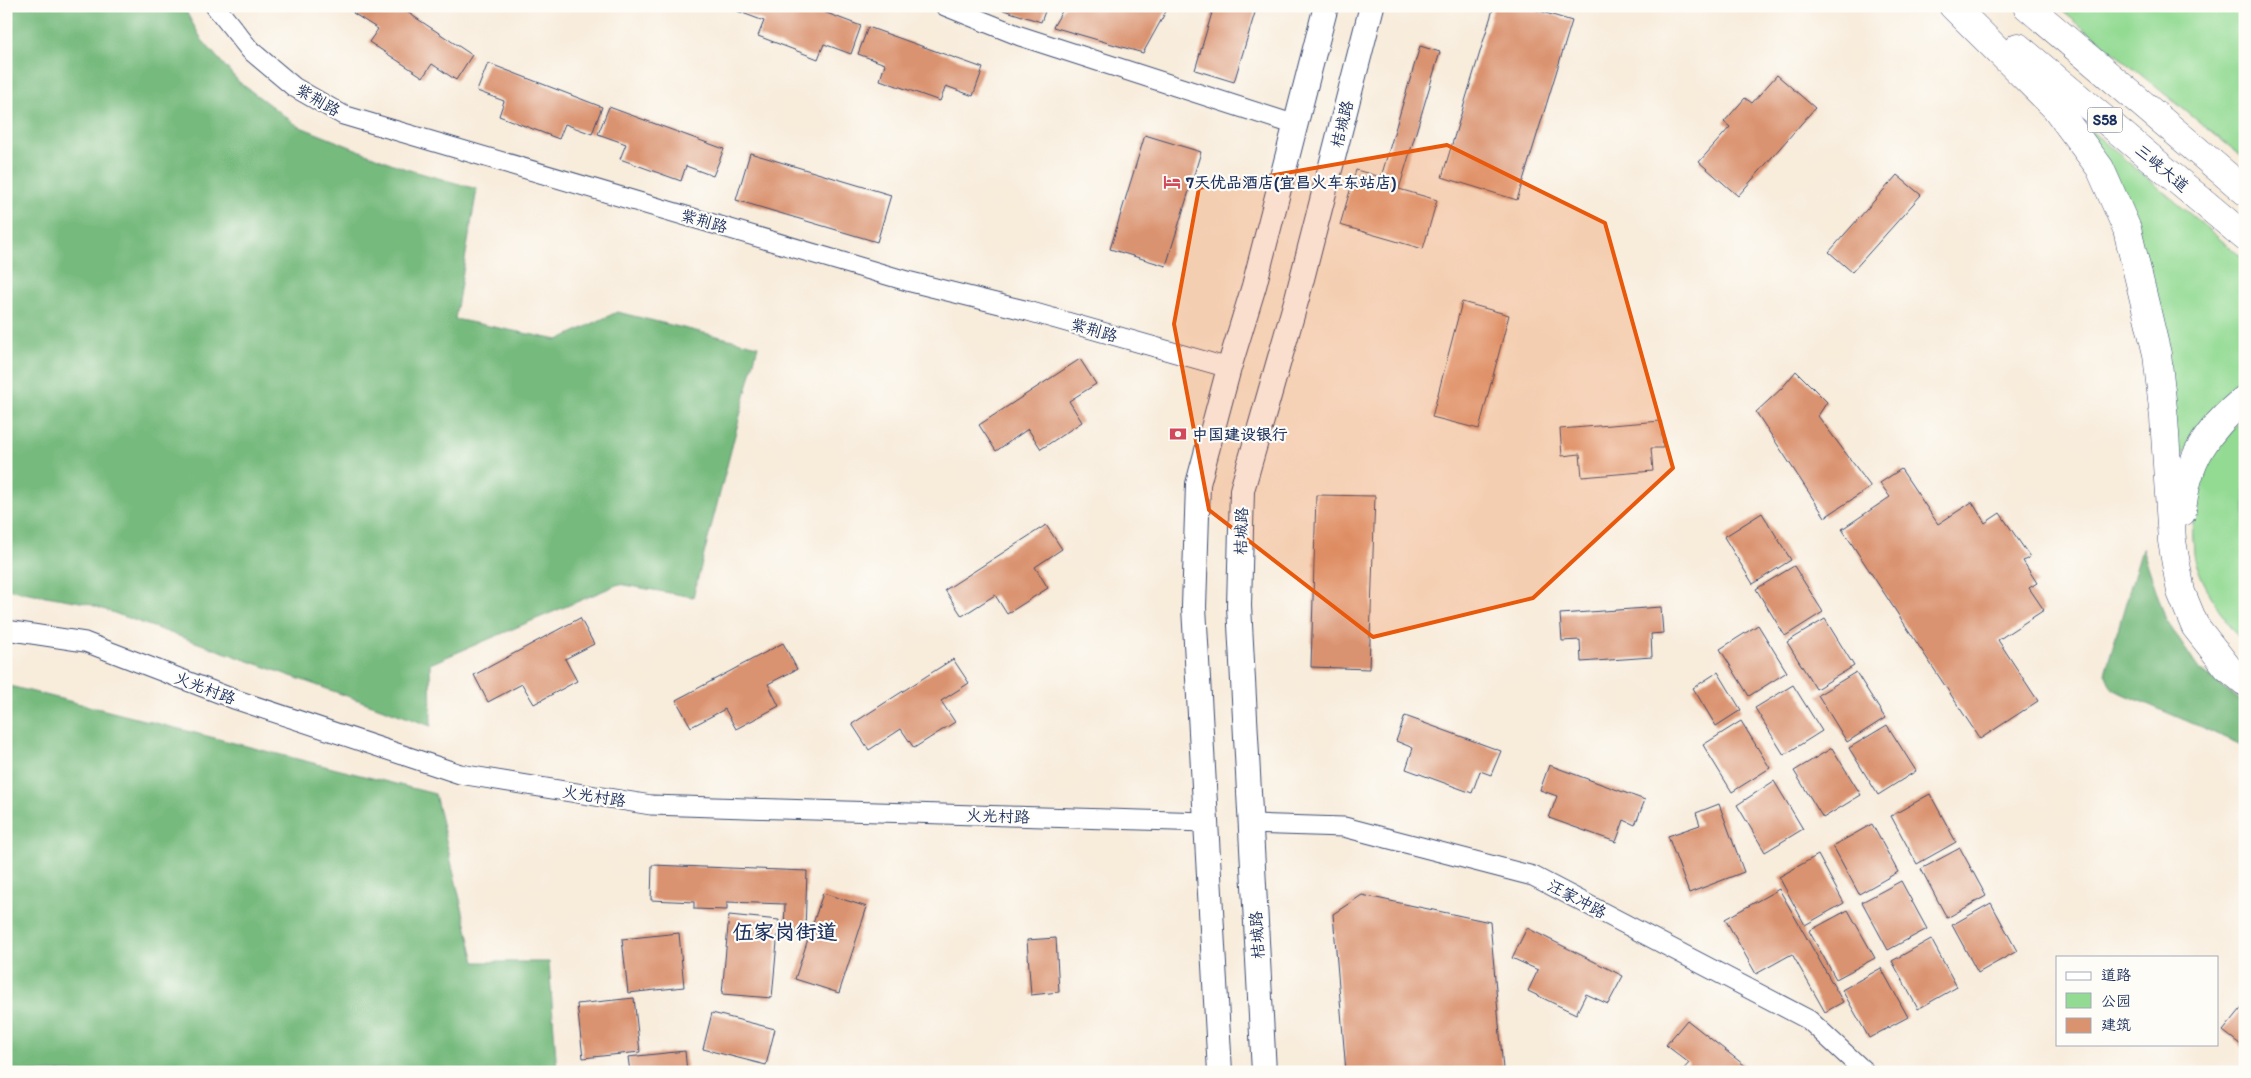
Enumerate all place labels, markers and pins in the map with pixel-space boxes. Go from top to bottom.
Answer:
hotel icon: 7天优品酒店(宜昌火车东站店) [1162,172,1182,192]
place label: 7天优品酒店(宜昌火车东站店) [1185,173,1396,193]
bank icon: 中国建设银行 [1168,424,1188,444]
place label: 中国建设银行 [1192,425,1288,444]

